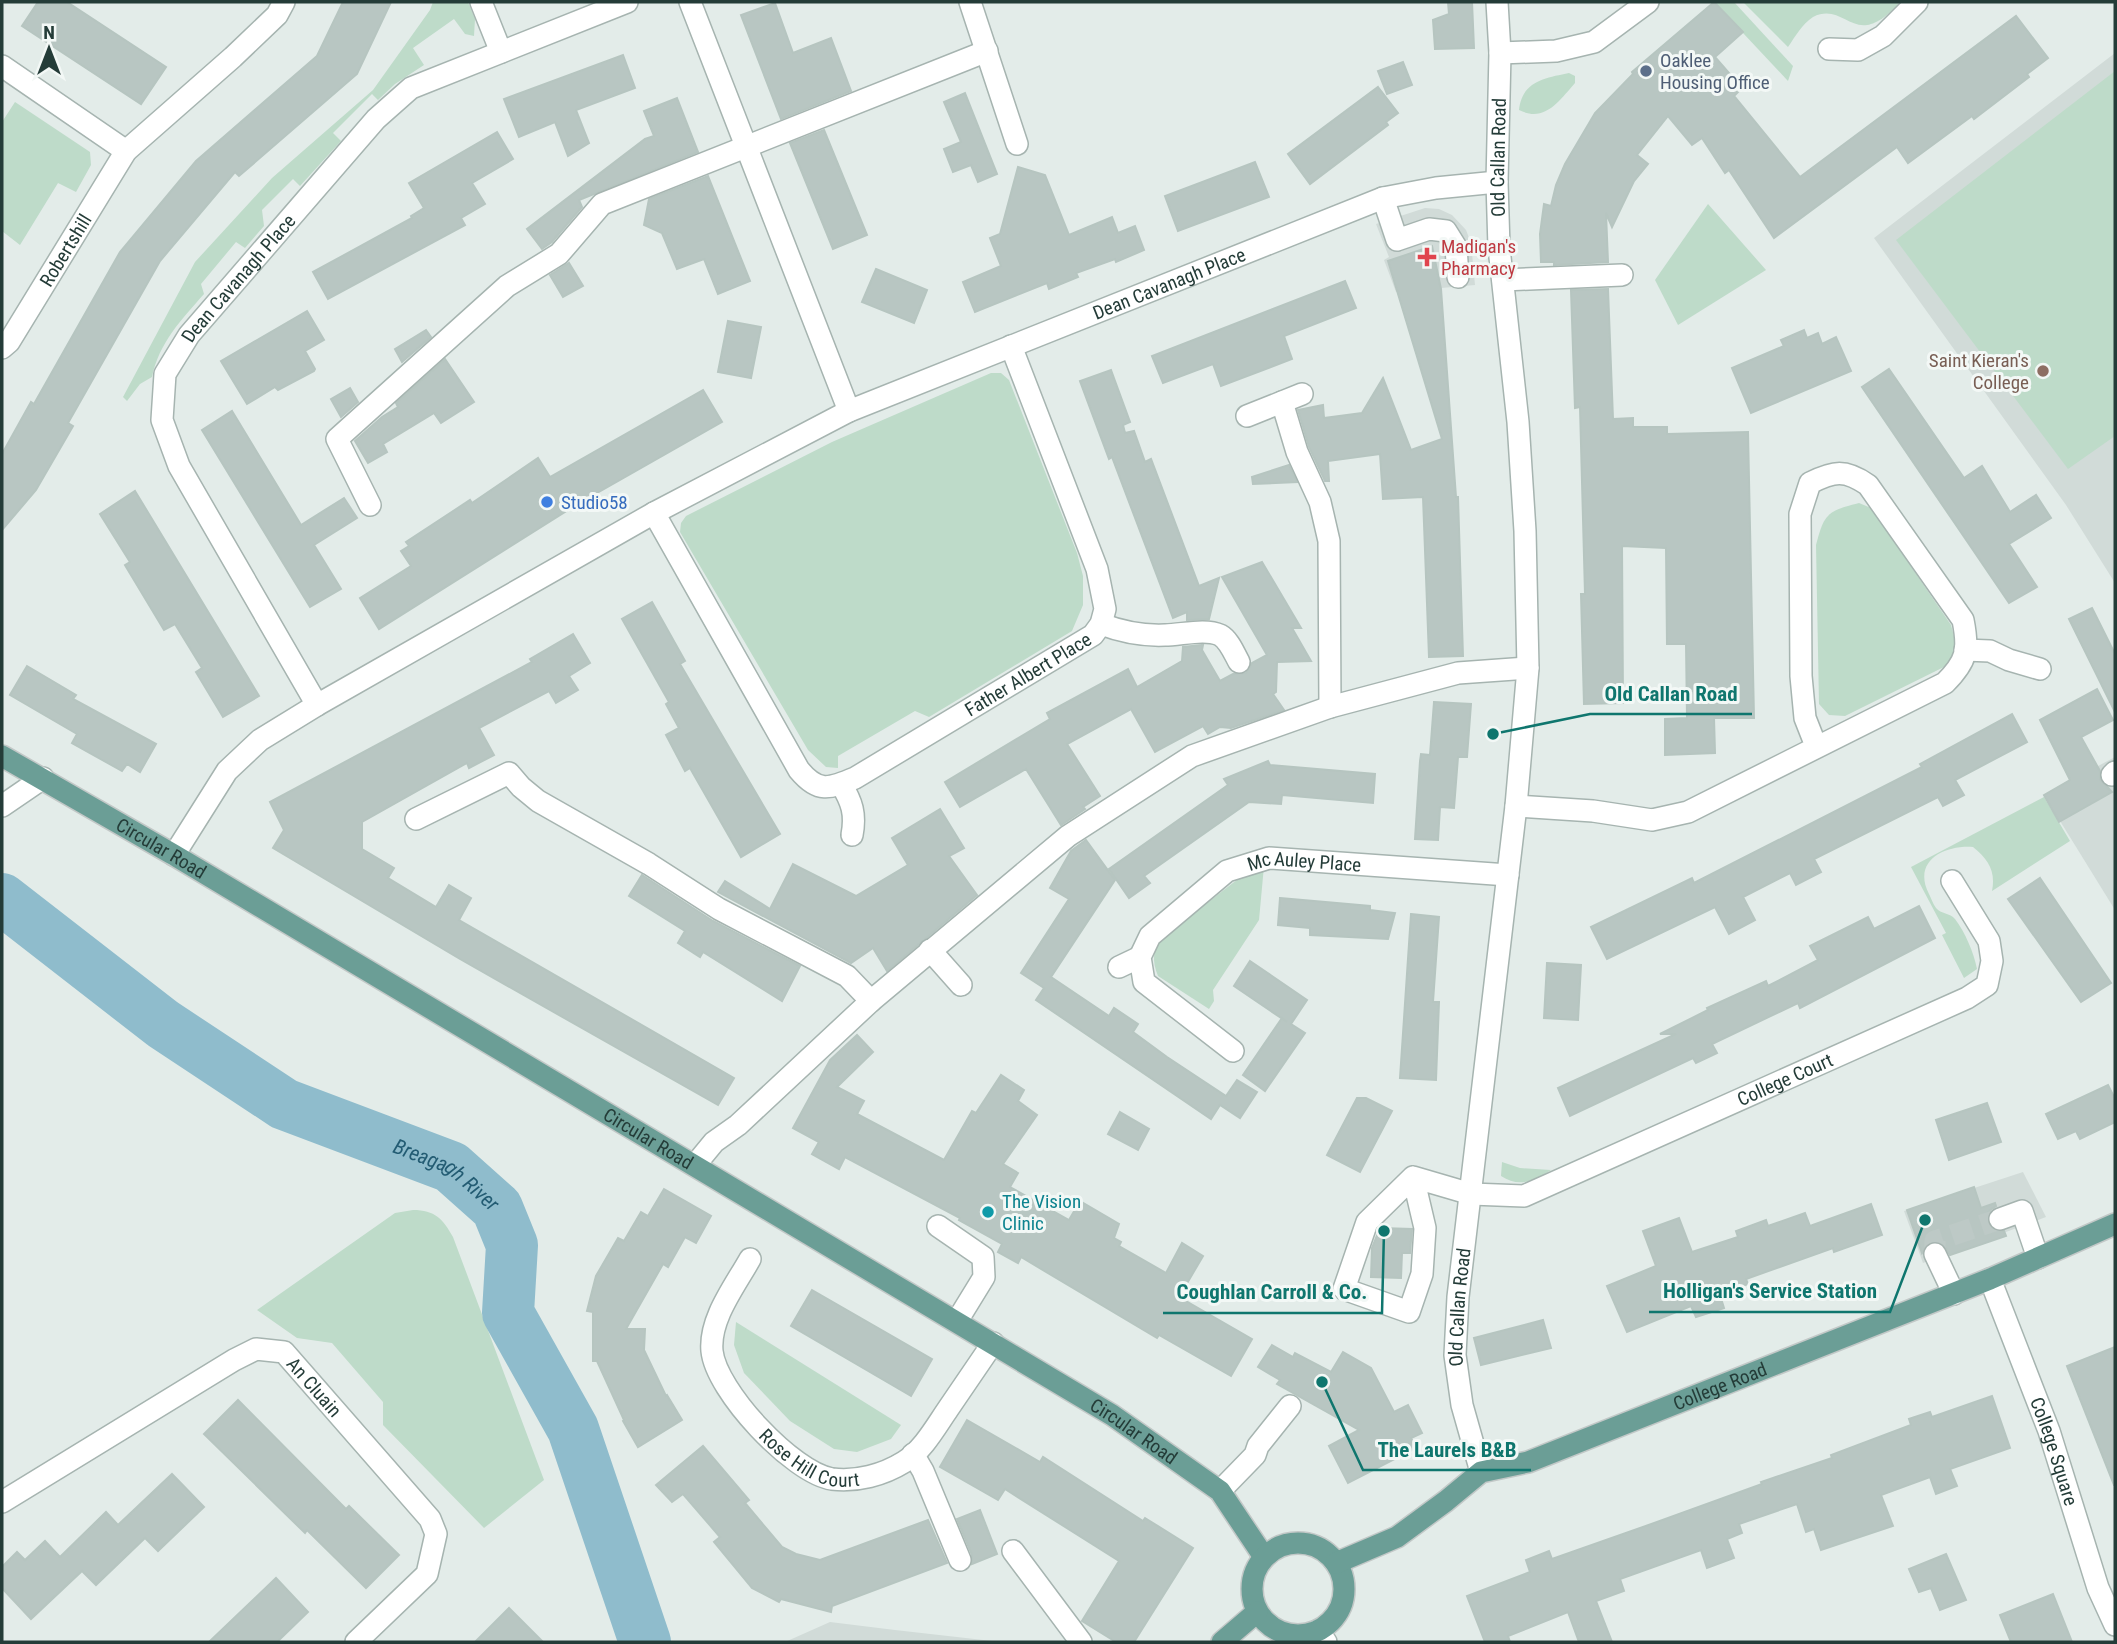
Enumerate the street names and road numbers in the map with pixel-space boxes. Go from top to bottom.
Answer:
street label: Old Callan Road [1485,98,1510,217]
street label: Dean Cavanagh Place [176,209,300,346]
street label: Robertshill [34,210,96,291]
street label: Dean Cavanagh Place [1089,243,1249,324]
street label: Father Albert Place [960,627,1095,721]
street label: Circular Road [112,813,211,883]
street label: Mc Auley Place [1244,847,1362,876]
street label: College Court [1734,1048,1836,1111]
street label: Circular Road [599,1103,698,1174]
street label: Old Callan Road [1444,1247,1475,1368]
street label: An Cluain [282,1352,347,1421]
street label: College Road [1670,1357,1770,1415]
street label: Circular Road [1086,1393,1182,1469]
street label: College Square [2025,1394,2083,1508]
street label: Rose Hill Court [755,1424,861,1491]

